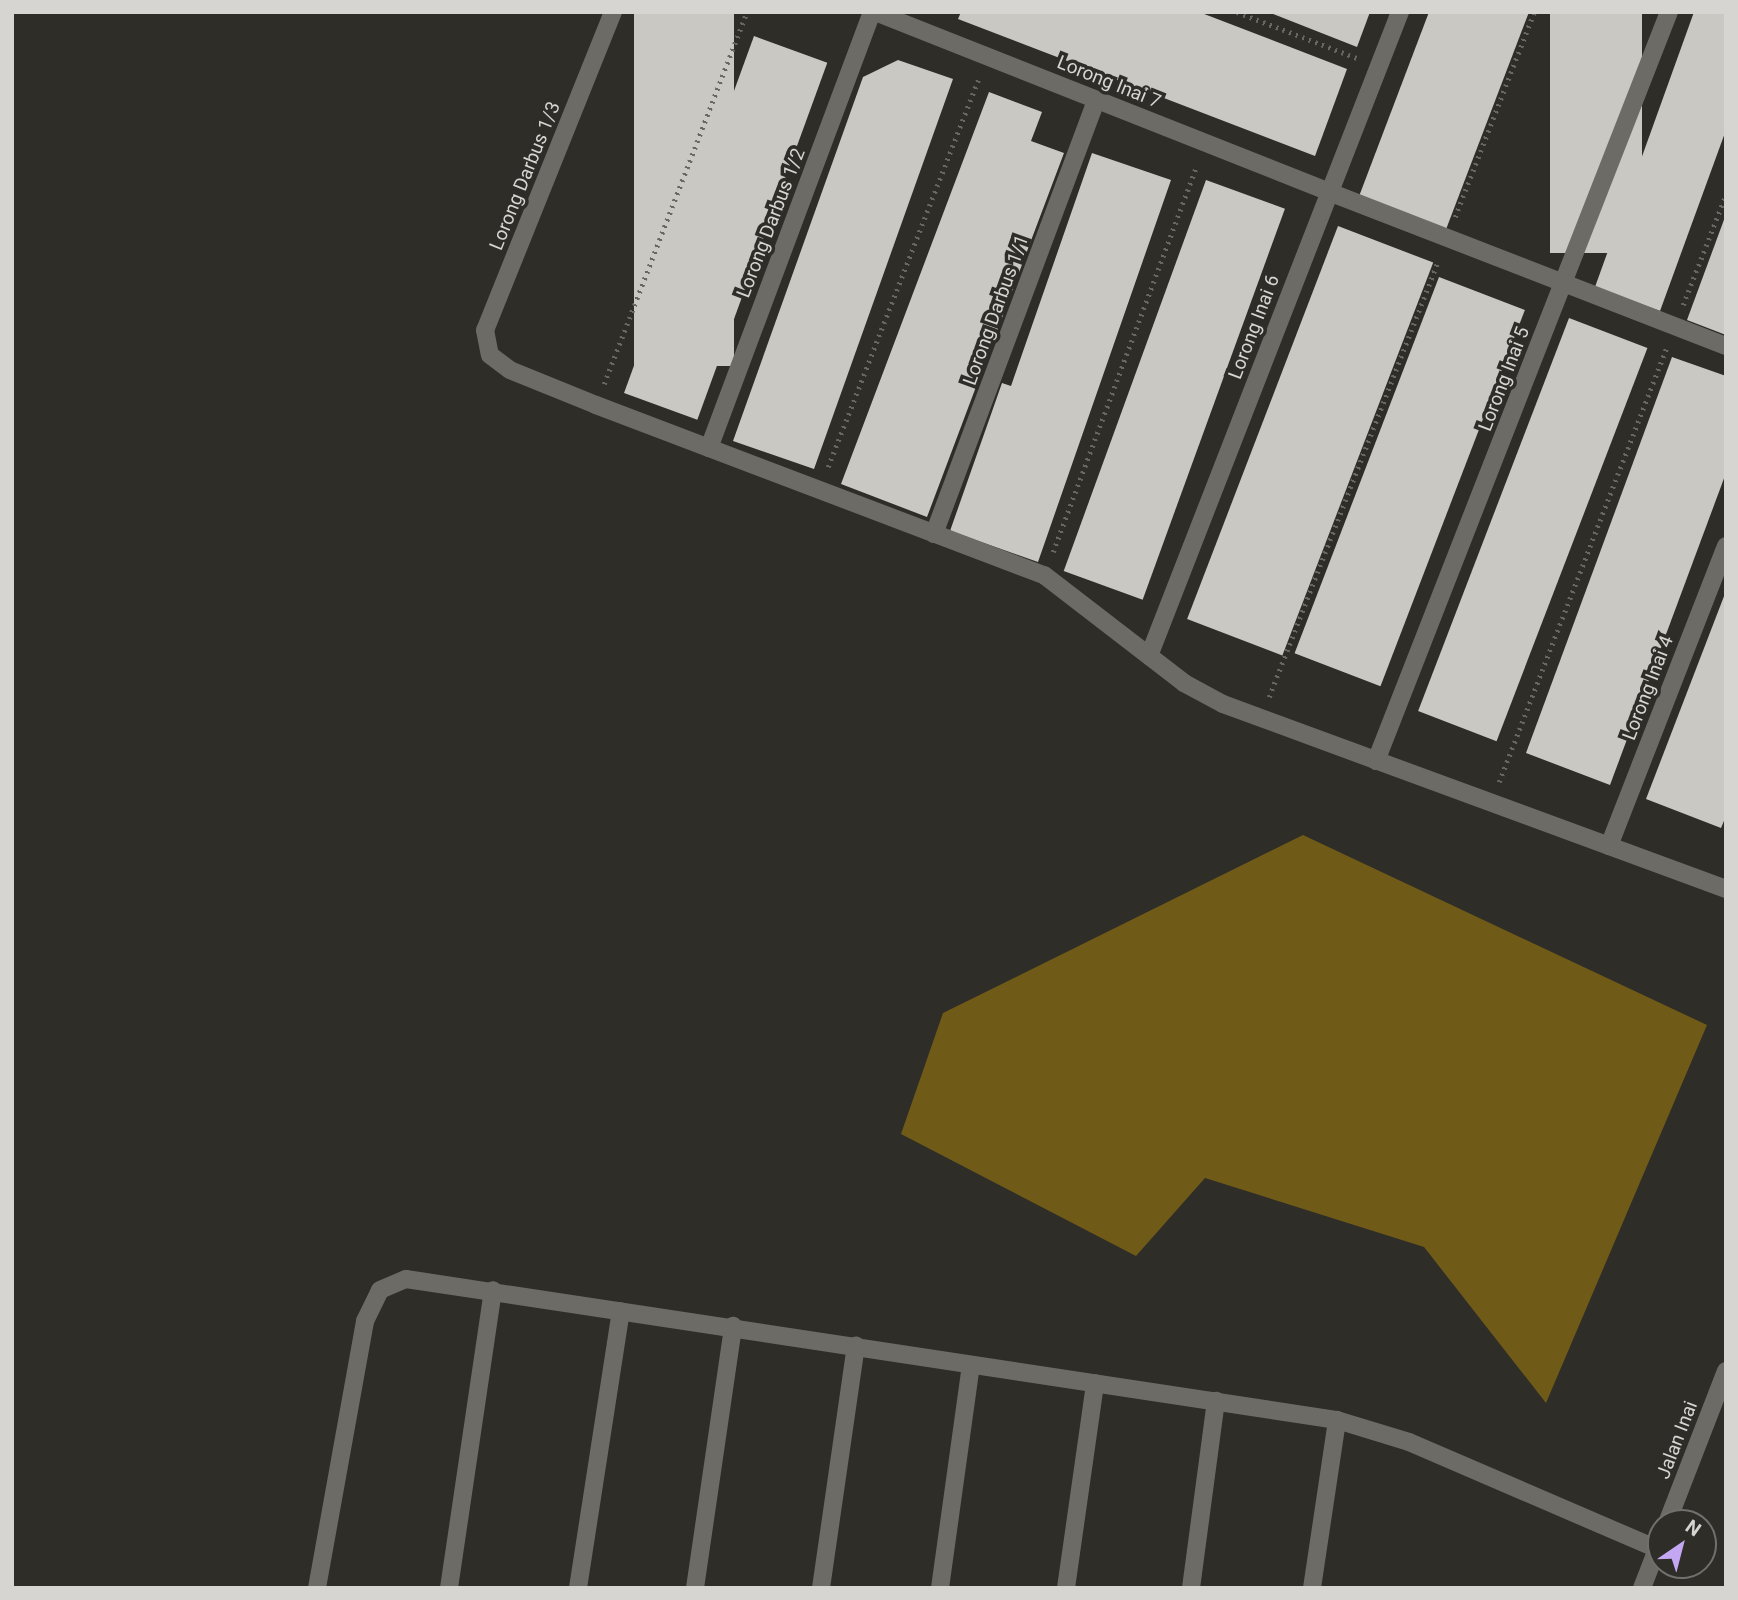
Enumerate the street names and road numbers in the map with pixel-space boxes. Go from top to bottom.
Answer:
street label: Lorong Inai 7 [1054,51,1164,113]
street label: Lorong Darbus 1/3 [485,98,565,254]
street label: Lorong Darbus 1/2 [732,145,810,301]
street label: Lorong Darbus 1/1 [958,232,1034,388]
street label: Lorong Inai 6 [1224,272,1284,382]
street label: Lorong Inai 5 [1474,324,1534,434]
street label: Lorong Inai 4 [1618,633,1678,743]
street label: Jalan Inai [1652,1398,1702,1482]

